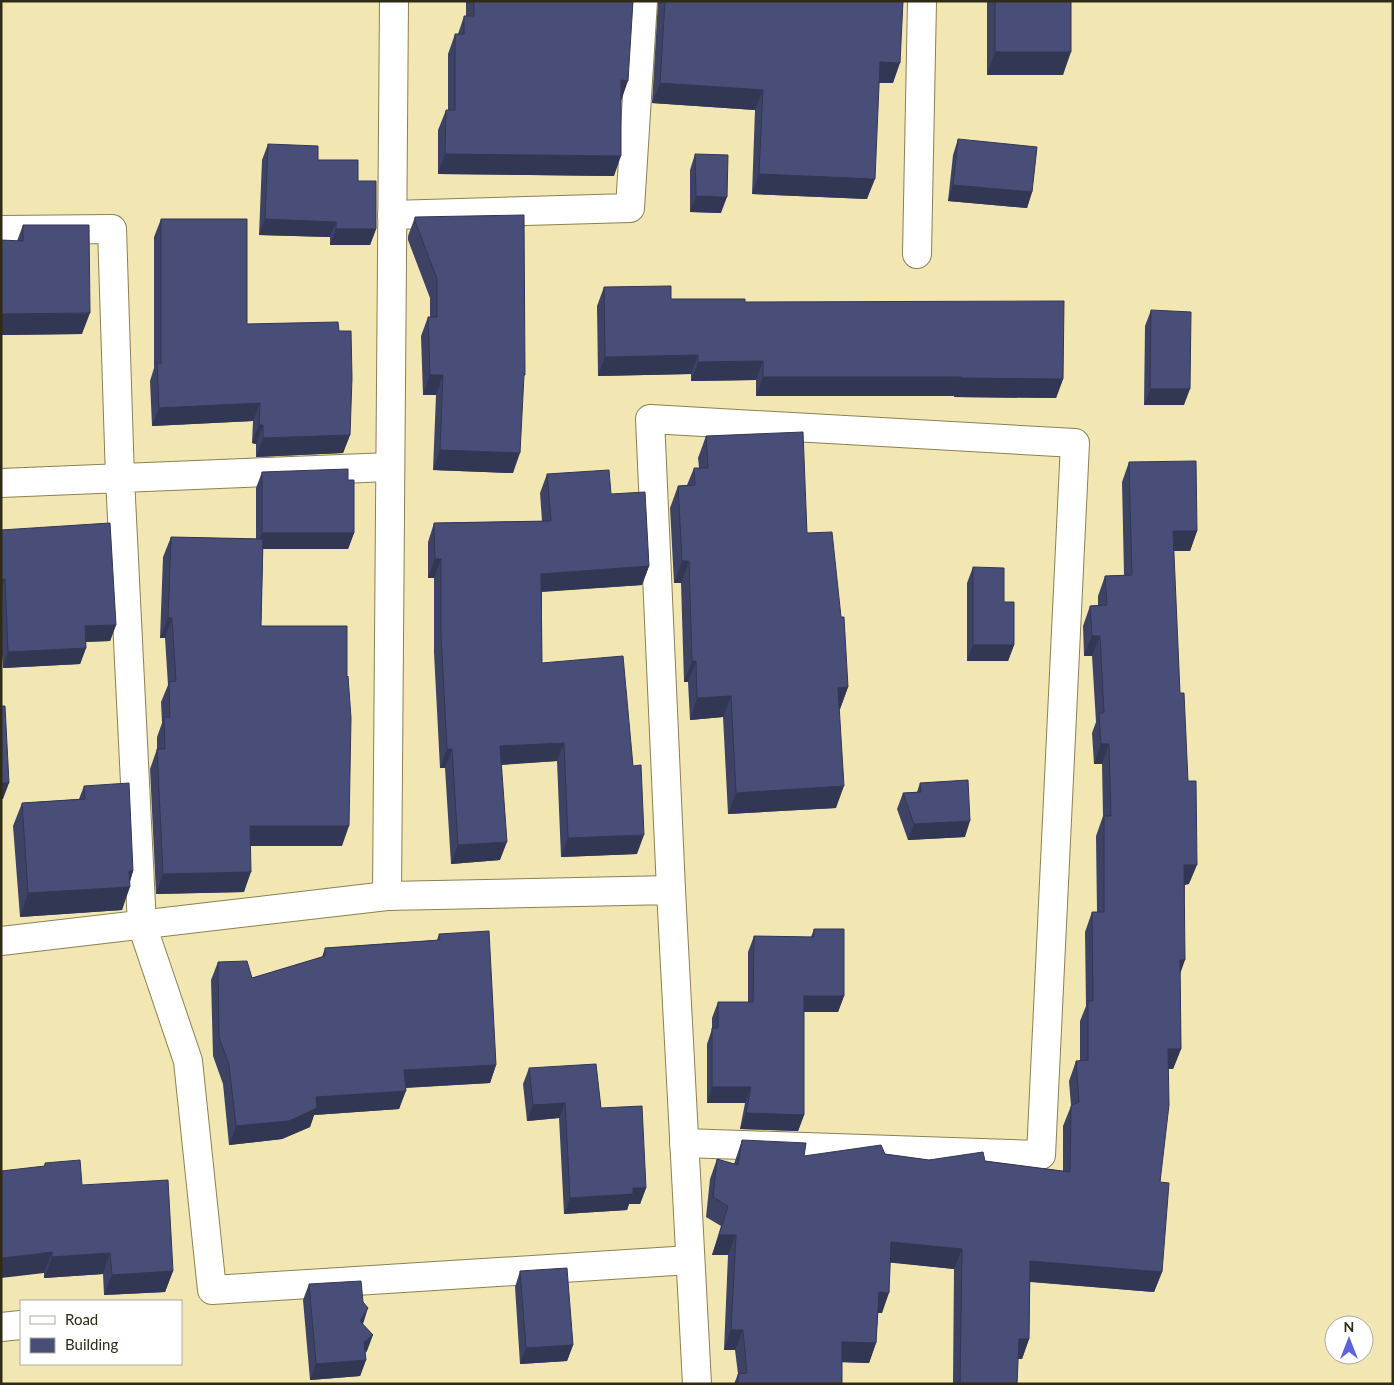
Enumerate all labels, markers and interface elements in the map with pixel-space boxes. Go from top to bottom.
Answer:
legend [20,1300,182,1365]
text: Road [65,1310,98,1328]
north arrow [1324,1315,1374,1365]
text: N [1344,1318,1354,1335]
text: Building [65,1335,118,1353]

